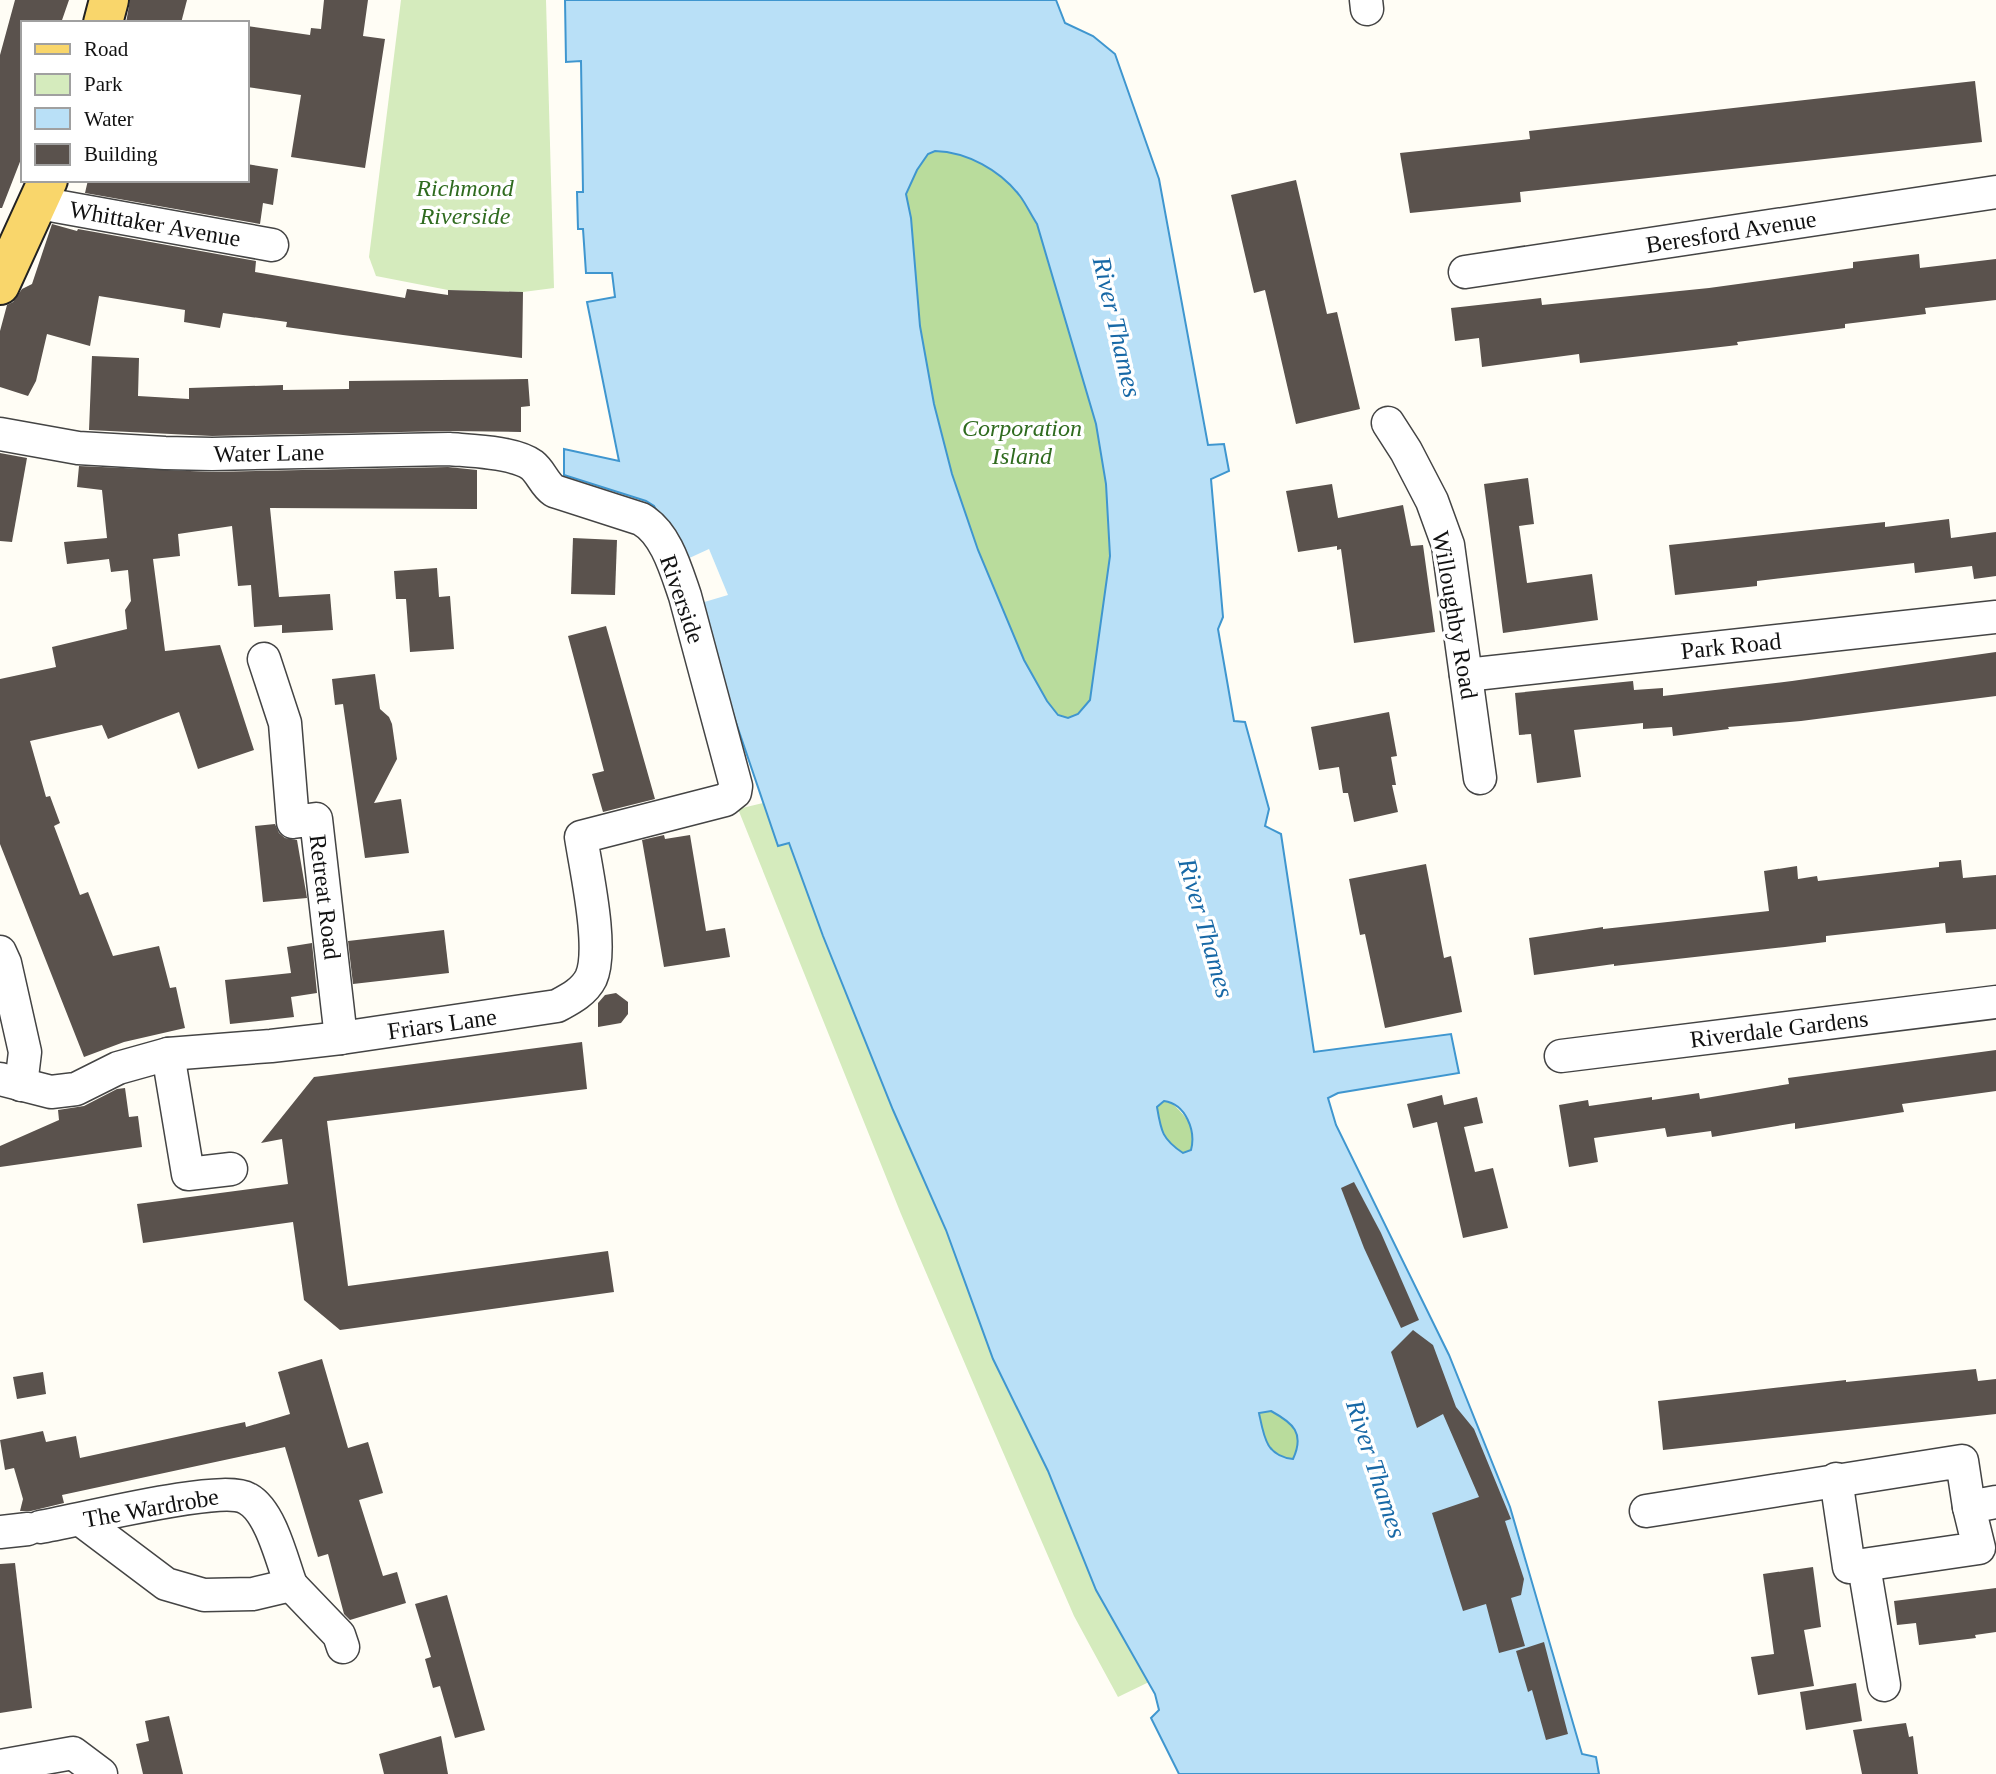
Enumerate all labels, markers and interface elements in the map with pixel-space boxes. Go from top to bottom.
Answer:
legend [21,21,248,182]
text: Road [84,37,129,61]
text: Park [84,72,123,96]
text: Water [84,107,134,131]
text: Building [84,142,158,166]
park label: Richmond Riverside [415,175,515,229]
street label: Whittaker Avenue [67,196,243,252]
street label: Beresford Avenue [1644,206,1818,258]
water label: River Thames [1086,253,1147,400]
park label: Corporation Island [962,415,1082,469]
street label: Water Lane [213,439,325,467]
street label: Willoughby Road [1427,529,1483,701]
street label: Riverside [655,551,709,647]
street label: Park Road [1680,628,1782,664]
street label: Retreat Road [304,833,346,961]
water label: River Thames [1172,854,1240,1001]
street label: Friars Lane [386,1003,498,1045]
street label: Riverdale Gardens [1688,1005,1870,1053]
water label: River Thames [1340,1395,1412,1542]
street label: The Wardrobe [81,1483,221,1533]

